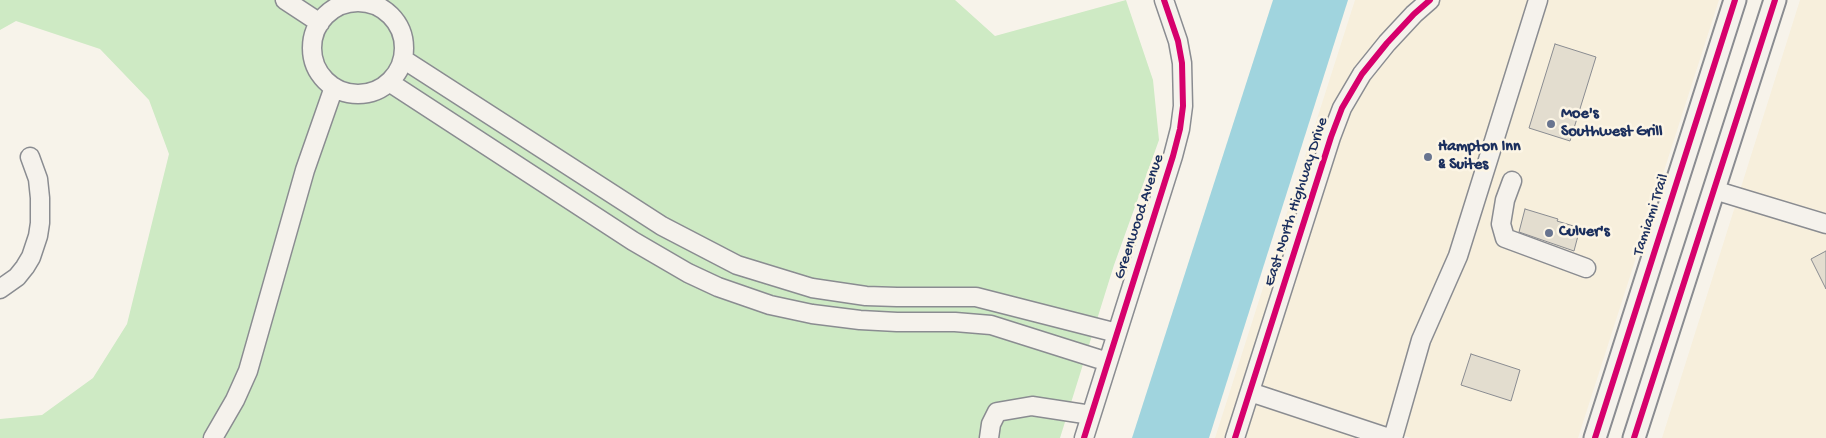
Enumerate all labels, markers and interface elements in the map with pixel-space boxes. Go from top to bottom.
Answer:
place label: Moe's Southwest Grill [1561,105,1662,143]
street label: East North Highway Drive [1261,115,1333,289]
marker: Moe's Southwest Grill [1545,118,1557,130]
place label: Hampton Inn & Suites [1438,138,1521,176]
marker: Hampton Inn & Suites [1422,151,1434,163]
street label: Greenwood Avenue [1111,152,1169,282]
street label: Tamiami Trail [1630,172,1674,258]
place label: Culver's [1559,223,1610,243]
marker: Culver's [1543,227,1555,239]

